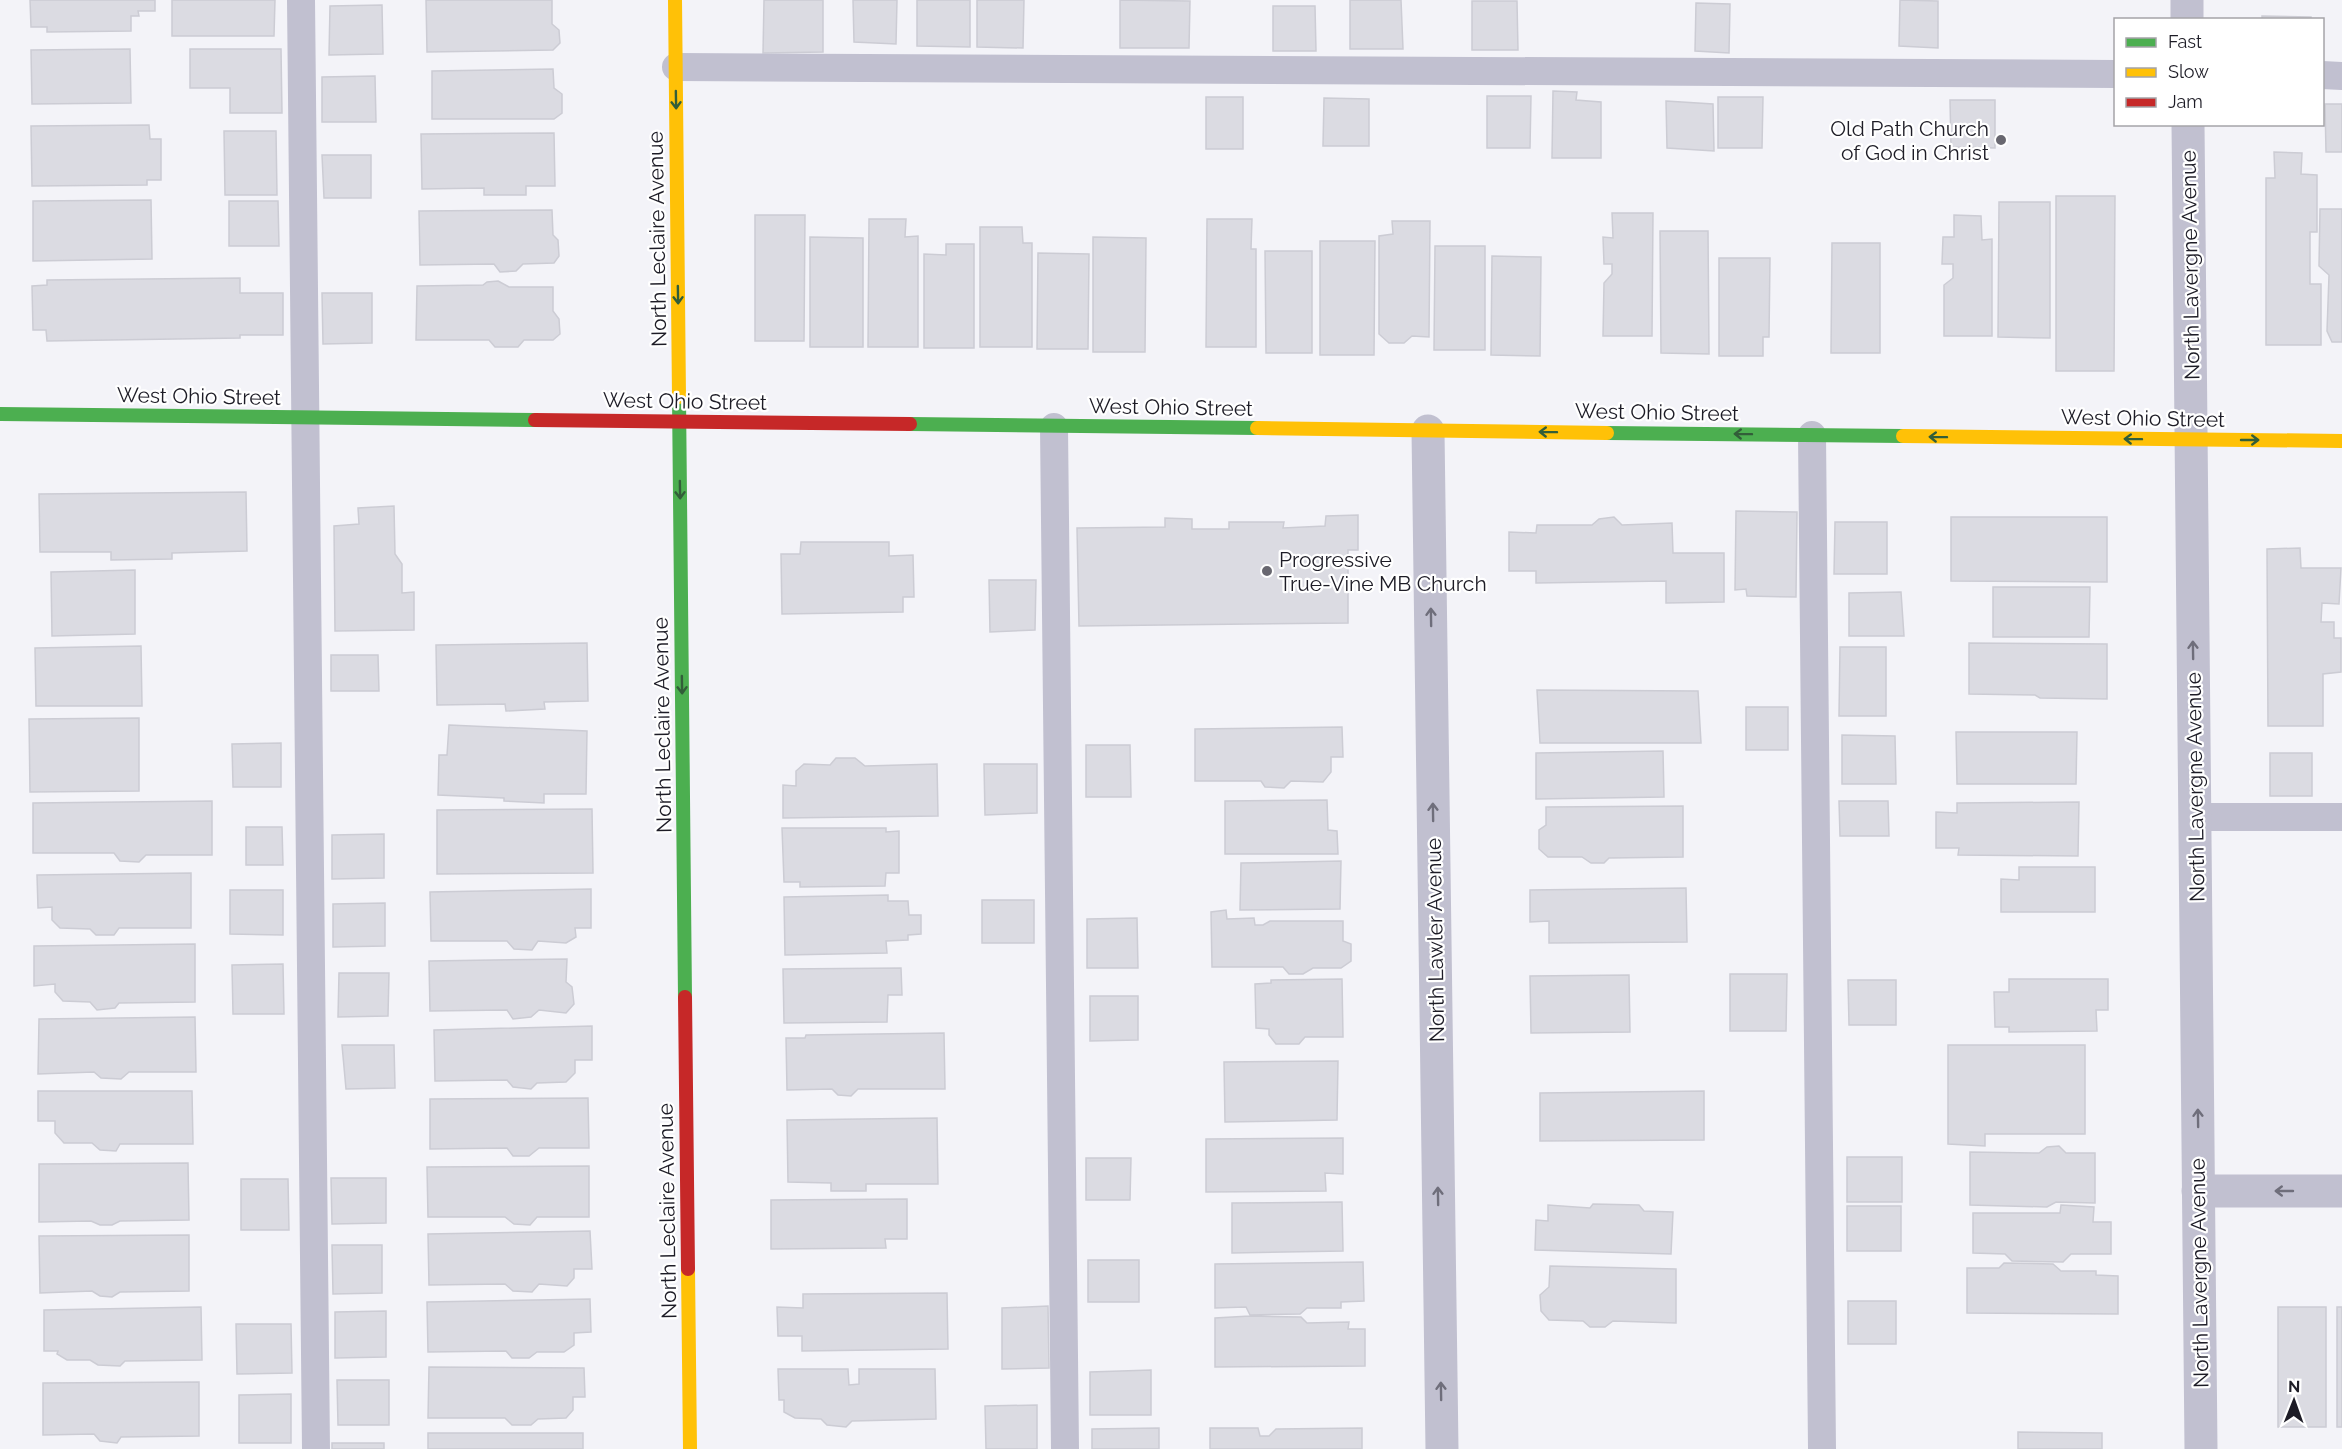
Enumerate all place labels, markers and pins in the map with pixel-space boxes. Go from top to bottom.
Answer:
place label: Old Path Church of God in Christ [1830,116,1989,165]
marker: Old Path Church of God in Christ [1994,133,2008,147]
place label: Progressive True-Vine MB Church [1279,547,1487,596]
marker: Progressive True-Vine MB Church [1260,564,1274,578]

